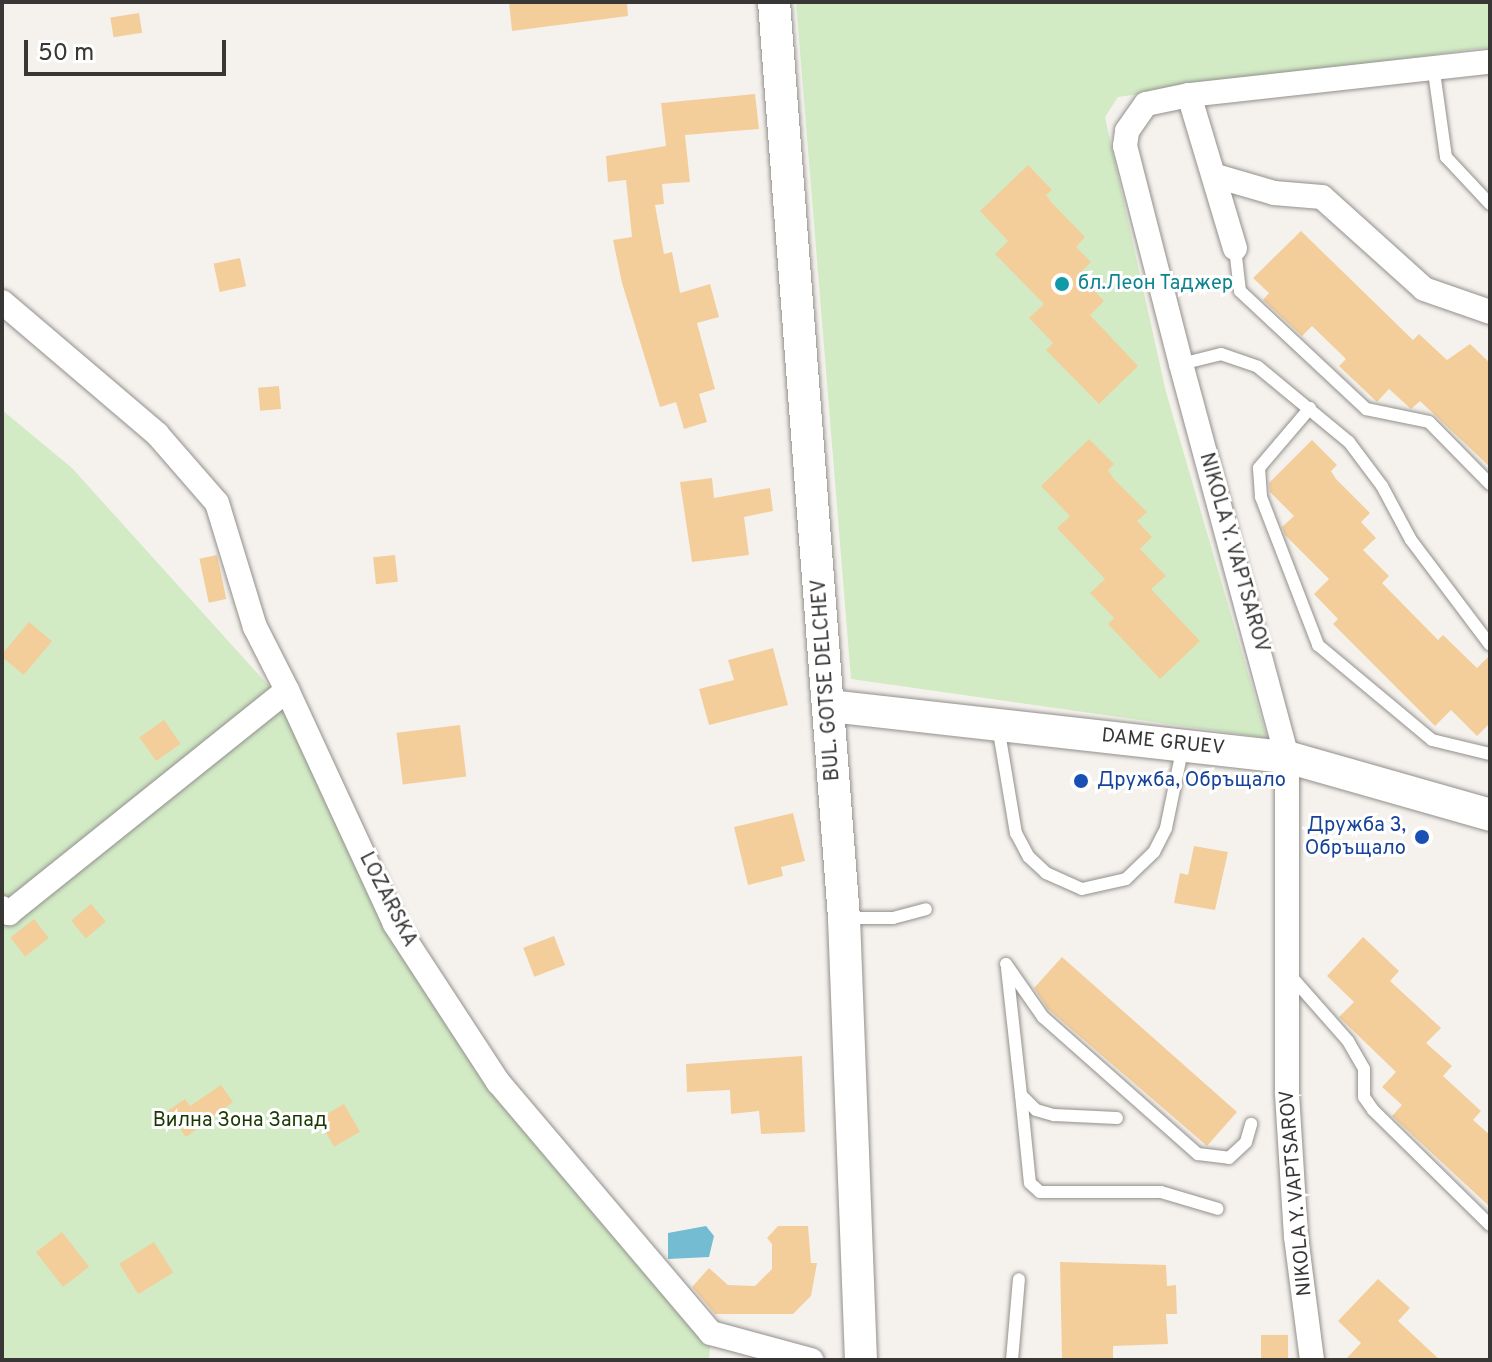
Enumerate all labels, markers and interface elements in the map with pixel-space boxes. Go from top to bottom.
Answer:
scale bar [28,24,230,74]
text: 50 m [38,39,94,69]
place label: бл.Леон Таджер [1078,272,1234,296]
marker: бл.Леон Таджер [1053,275,1071,293]
street label: NIKOLA Y. VAPTSAROV [1193,449,1273,657]
street label: BUL. GOTSE DELCHEV [808,578,846,782]
street label: DAME GRUEV [1100,725,1226,761]
place label: Дружба, Обръщало [1097,769,1286,793]
marker: Дружба, Обръщало [1072,772,1090,790]
place label: Дружба 3, Обръщало [1305,814,1406,861]
marker: Дружба 3, Обръщало [1413,828,1431,846]
street label: LOZARSKA [353,849,421,951]
street label: NIKOLA Y. VAPTSAROV [1276,1088,1318,1298]
park label: Вилна Зона Запад [153,1109,327,1133]

